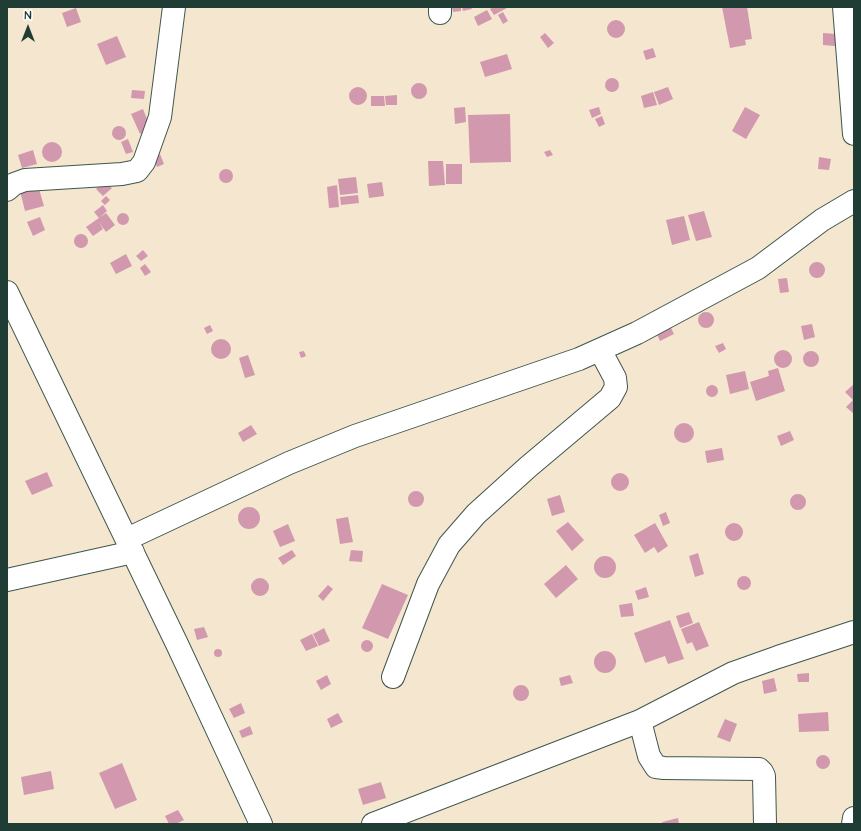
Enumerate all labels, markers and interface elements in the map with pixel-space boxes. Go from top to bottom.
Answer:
north arrow [8,8,48,48]
text: N [25,8,31,23]

